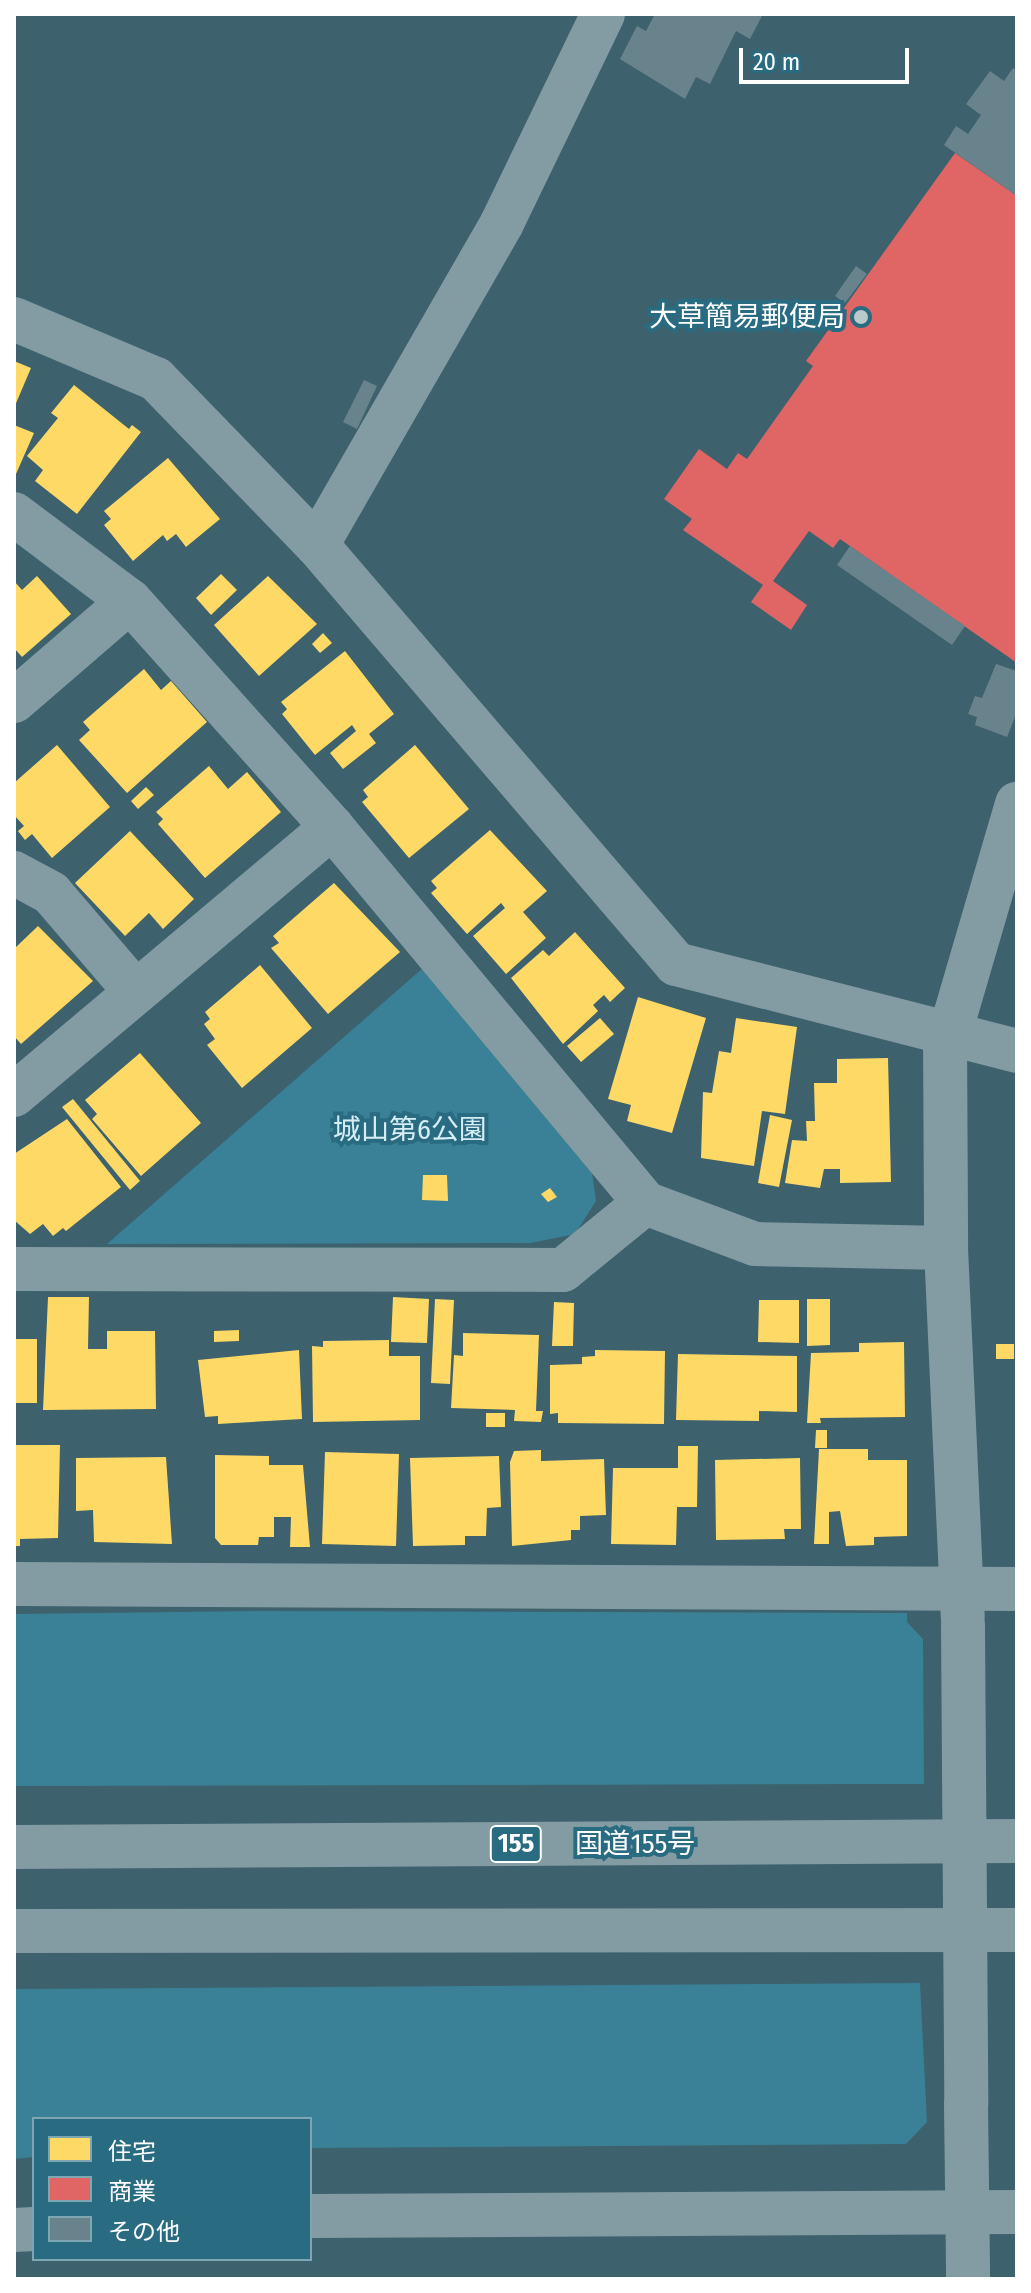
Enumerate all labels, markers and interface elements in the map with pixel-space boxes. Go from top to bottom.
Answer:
scale bar [743,32,913,82]
text: 20 m [753,48,800,76]
place label: 大草簡易郵便局 [649,300,845,334]
marker: 大草簡易郵便局 [852,308,870,326]
park label: 城山第6公園 [333,1113,487,1147]
road number: 155 [488,1822,544,1866]
street label: 国道155号 [575,1827,695,1861]
legend [32,2117,312,2261]
text: 住宅 [108,2138,156,2166]
text: 商業 [108,2178,156,2206]
text: その他 [108,2218,180,2246]

